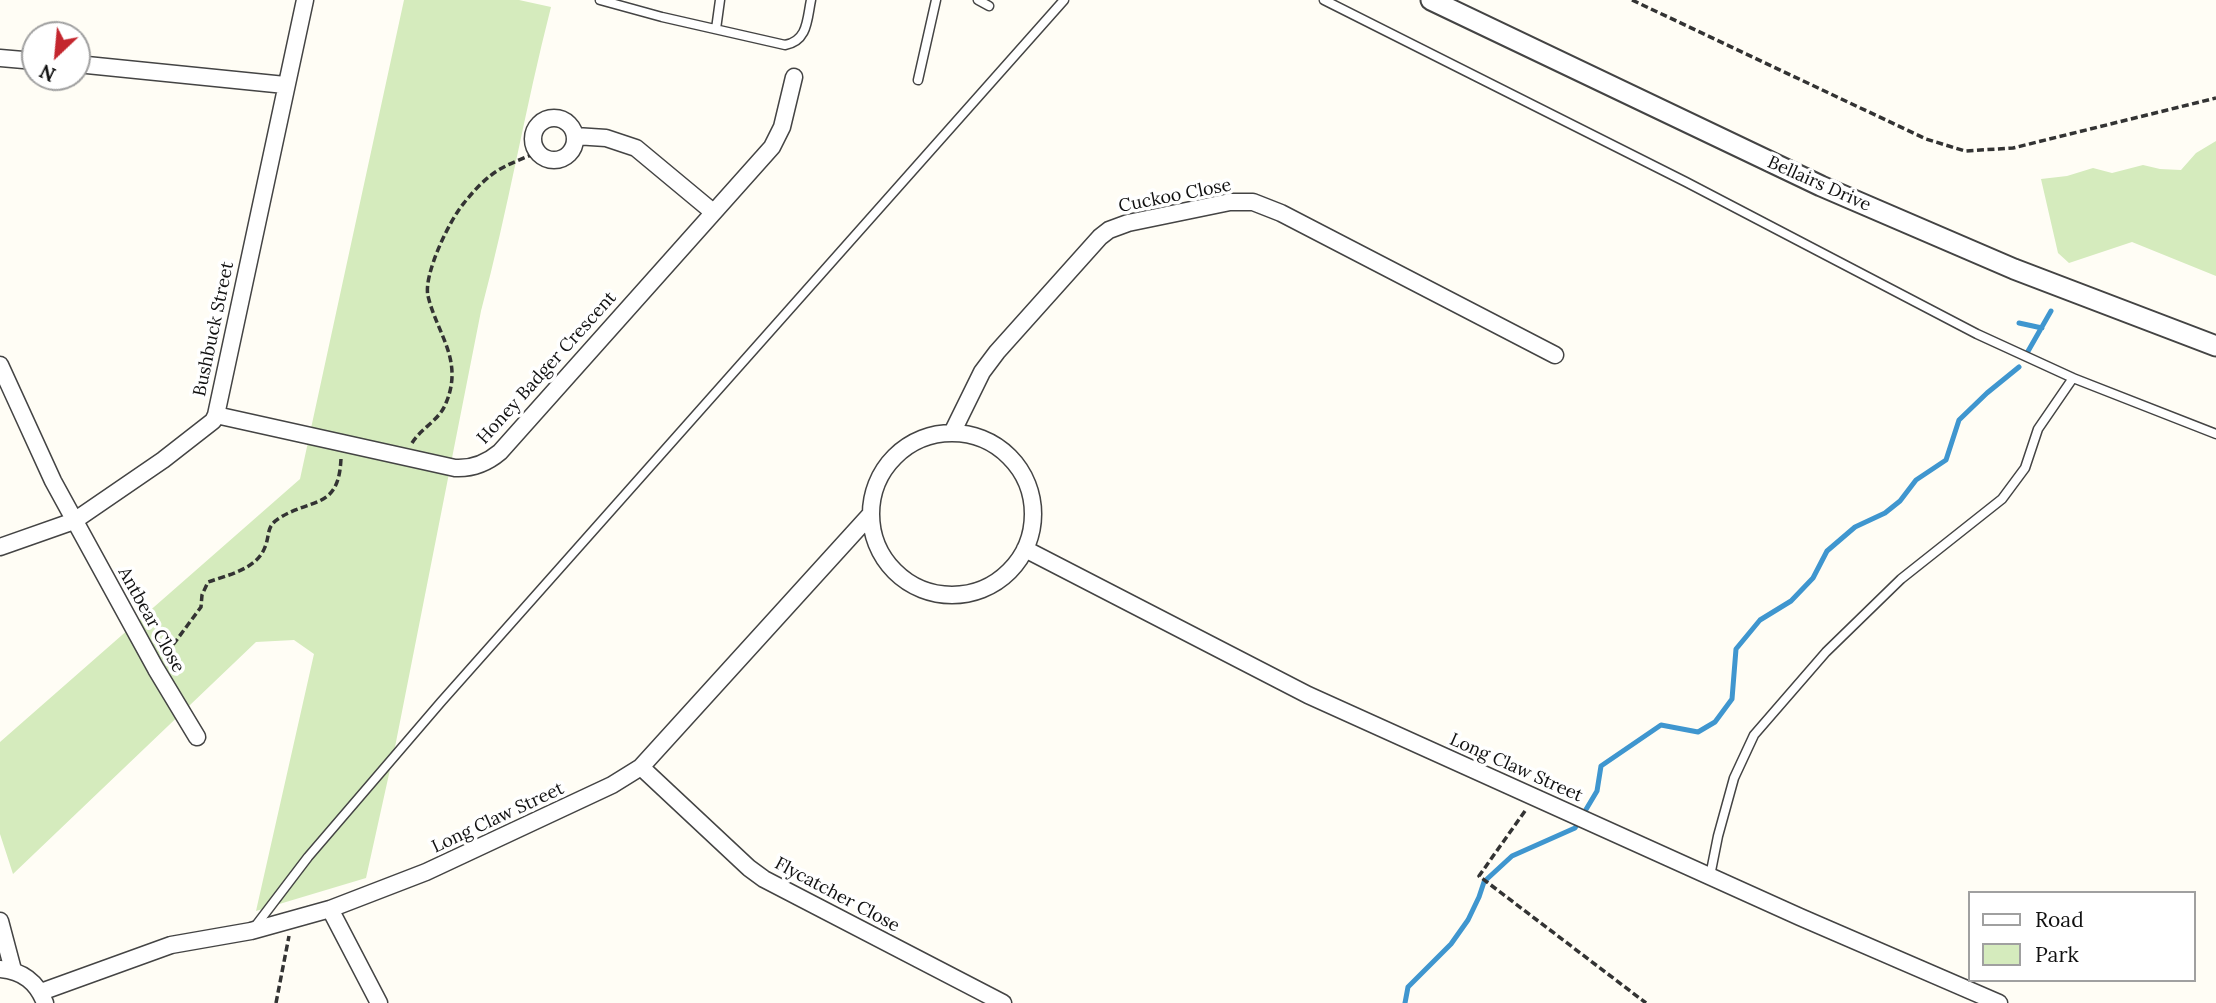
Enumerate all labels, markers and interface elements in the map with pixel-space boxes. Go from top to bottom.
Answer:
north arrow [21,21,91,91]
text: N [36,59,60,87]
street label: Bellairs Drive [1764,152,1874,216]
street label: Cuckoo Close [1117,174,1233,218]
street label: Bushbuck Street [189,260,239,398]
street label: Honey Badger Crescent [473,287,621,449]
street label: Antbear Close [113,564,189,676]
street label: Long Claw Street [1446,729,1586,807]
street label: Long Claw Street [429,778,567,858]
street label: Flycatcher Close [771,853,903,937]
legend [1968,891,2195,982]
text: Road [2035,906,2084,933]
text: Park [2035,941,2079,968]

